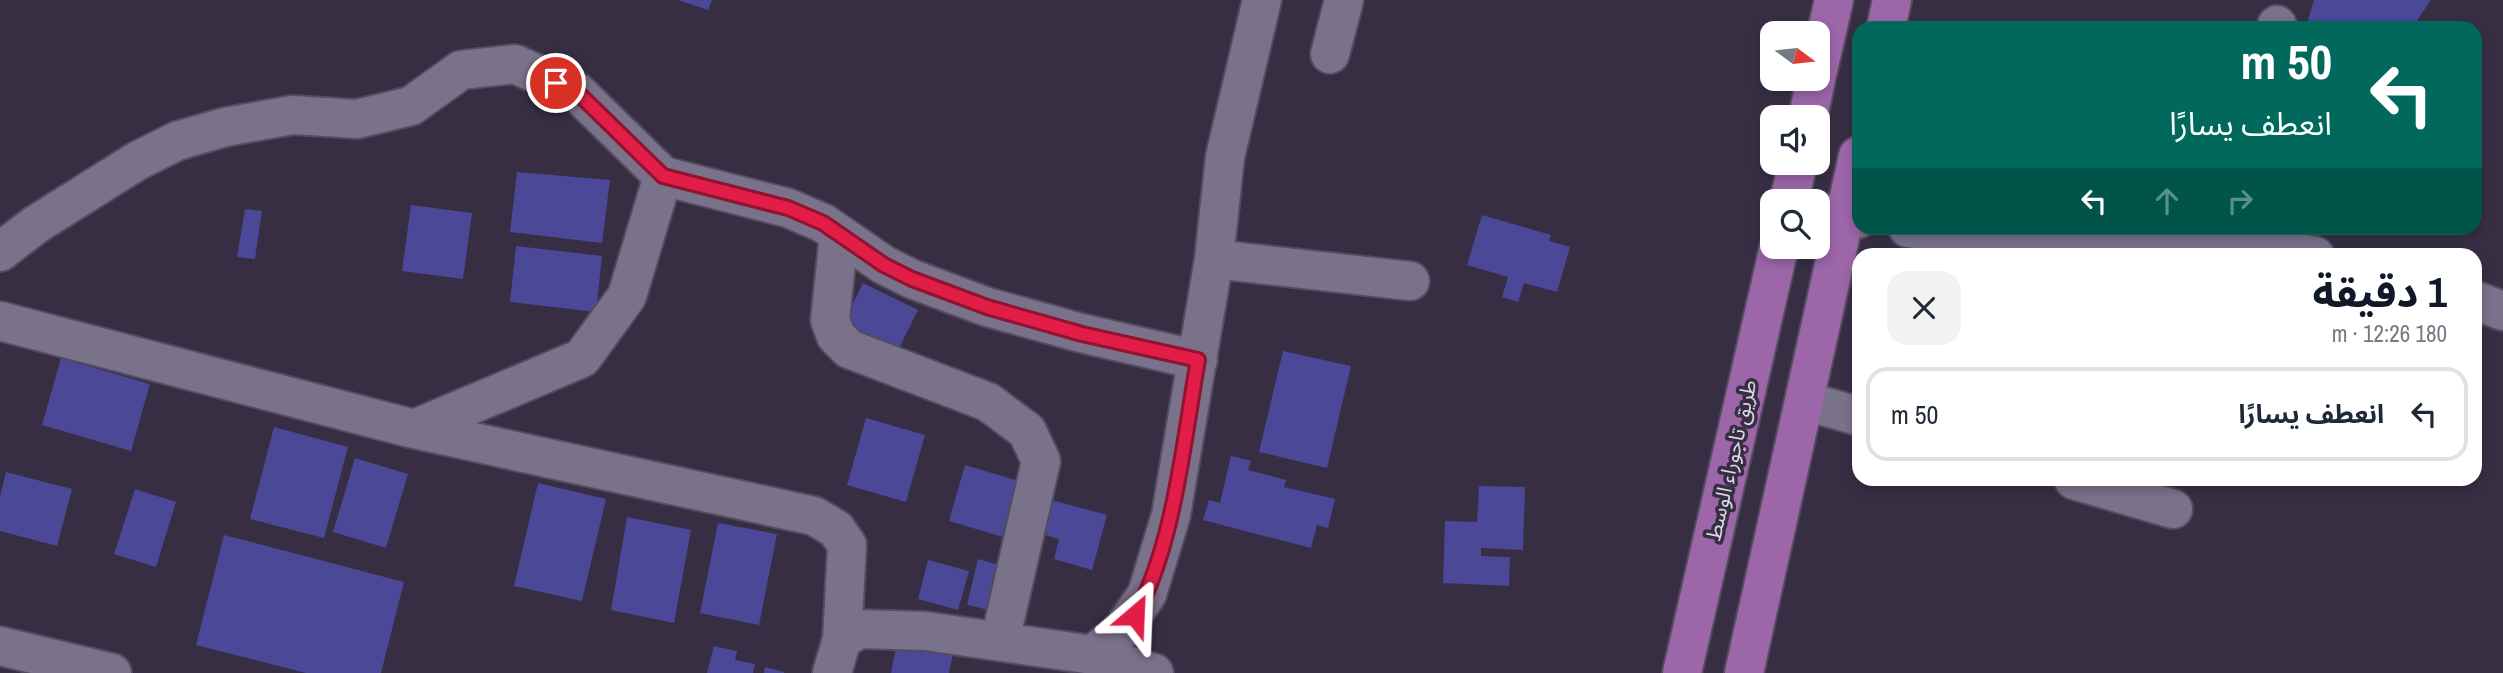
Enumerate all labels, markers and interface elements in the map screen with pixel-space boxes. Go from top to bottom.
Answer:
north arrow [1760,21,1830,91]
map controls [1760,21,1830,259]
text: 50 m [2240,28,2332,94]
icon: left [2356,49,2447,140]
pin [526,53,586,113]
icon: arrive [537,64,575,102]
text: انعطف يسارًا [2169,102,2332,145]
button: sound [1760,105,1830,175]
icon: left [2075,182,2113,220]
icon: ahead [2148,182,2186,220]
icon: right [2221,182,2259,220]
button: search [1760,189,1830,259]
text: 1 دقيقة [2313,264,2447,320]
button: close [1887,271,1961,345]
text: 180 m · 12:26 [2332,318,2447,349]
street label: طريق تاجوراء الوسط [1698,377,1764,543]
icon: left [2405,395,2443,433]
text: انعطف يسارًا [2238,396,2384,431]
text: 50 m [1891,397,1938,432]
position arrow [1098,578,1172,652]

